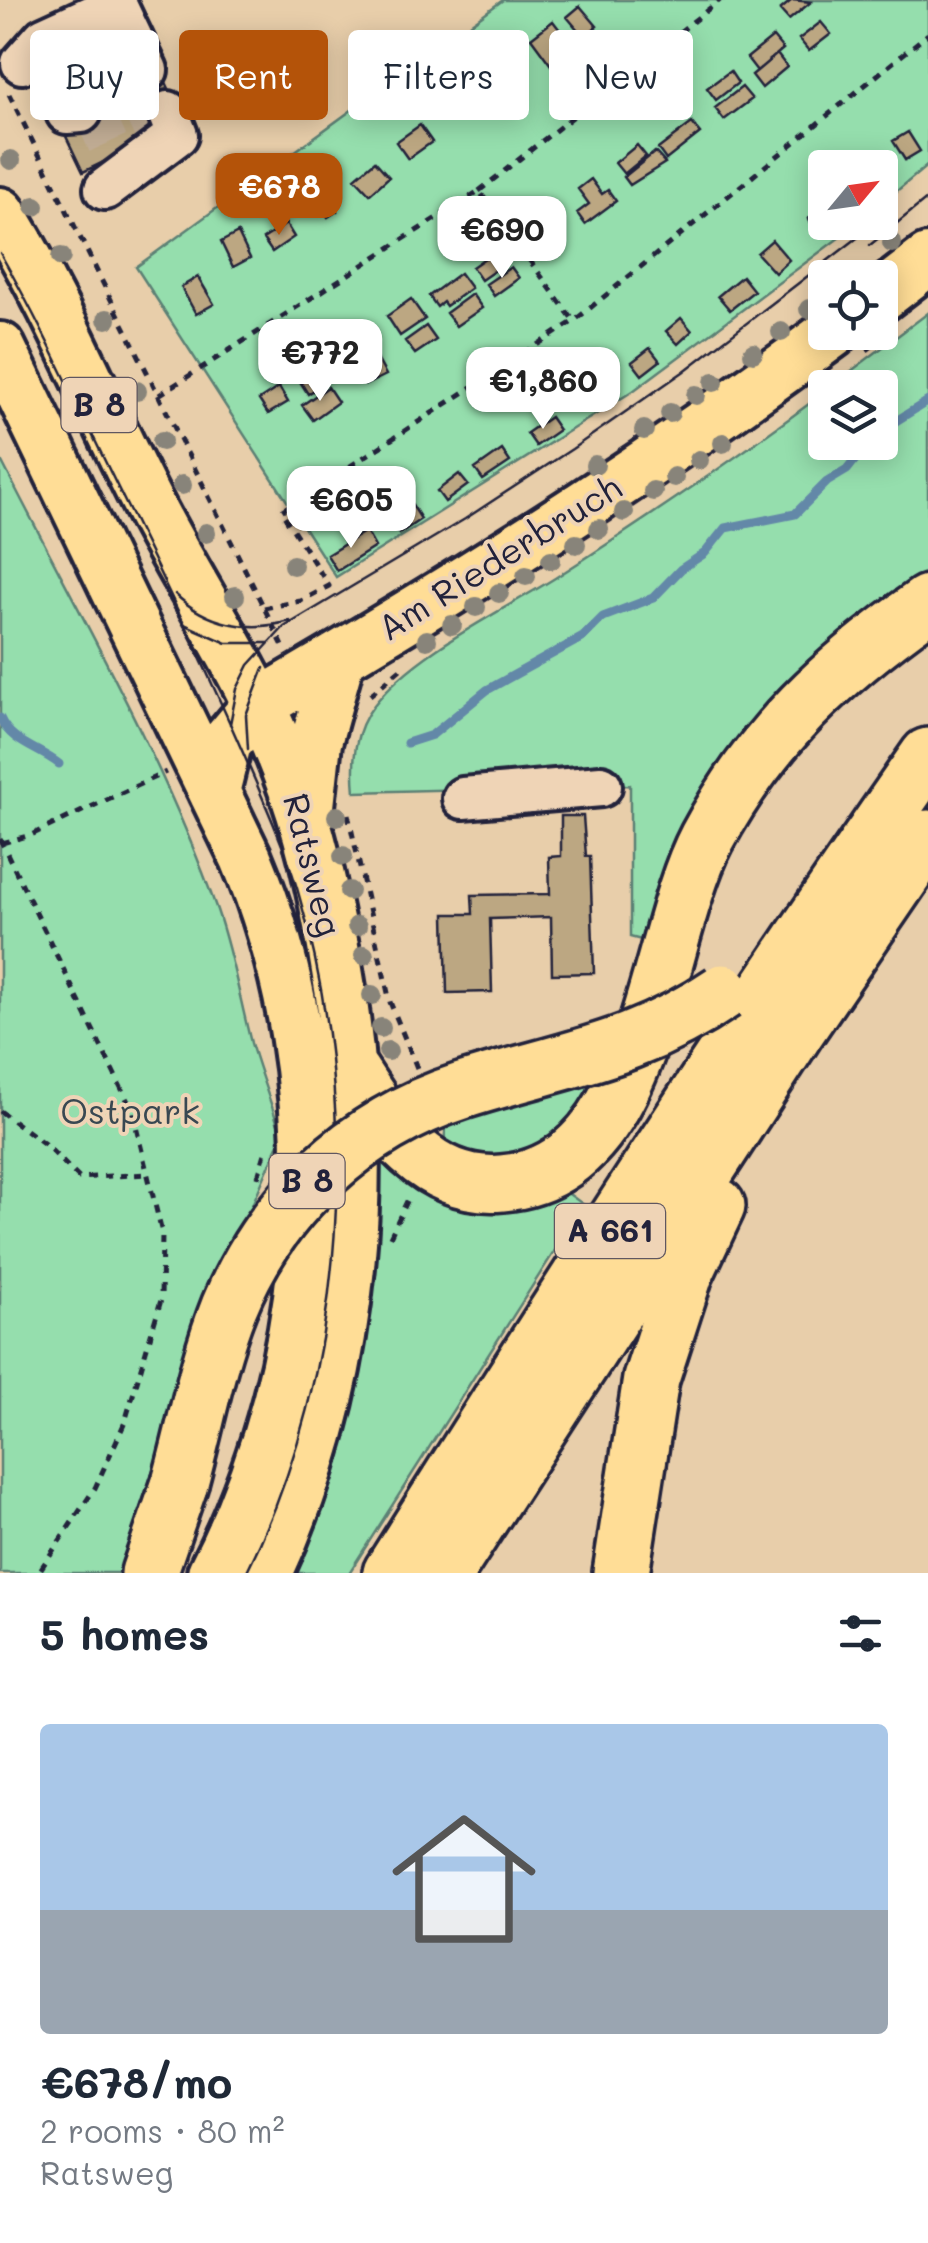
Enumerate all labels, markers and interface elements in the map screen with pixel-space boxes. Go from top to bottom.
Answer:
chip: Buy [30,30,159,120]
chip: Rent [179,30,328,120]
chip: Filters [348,30,529,120]
chip: New [549,30,693,120]
north arrow [808,150,898,240]
map controls [808,150,898,460]
pin: €678 [220,153,338,238]
text: €678 [238,164,320,206]
pin: €690 [443,196,561,281]
text: €690 [459,207,545,249]
button: locate [808,260,898,350]
pin: €772 [261,319,379,404]
text: €772 [280,330,360,372]
pin: €1,860 [462,347,624,432]
text: €1,860 [488,358,598,400]
button: layers [808,370,898,460]
road number: B 8 [62,378,136,432]
street label: Am Riederbruch [368,463,629,650]
pin: €605 [292,466,410,551]
text: €605 [309,477,393,519]
street label: Ratsweg [274,788,354,941]
park label: Ostpark [60,1087,200,1133]
road number: B 8 [270,1154,344,1208]
road number: A 661 [555,1204,665,1258]
text: 5 homes [40,1606,209,1661]
icon: filters [833,1606,888,1661]
icon: home [374,1789,554,1969]
text: €678/mo [40,2054,232,2109]
text: 2 rooms · 80 m² [40,2109,285,2151]
text: Ratsweg [40,2151,173,2193]

